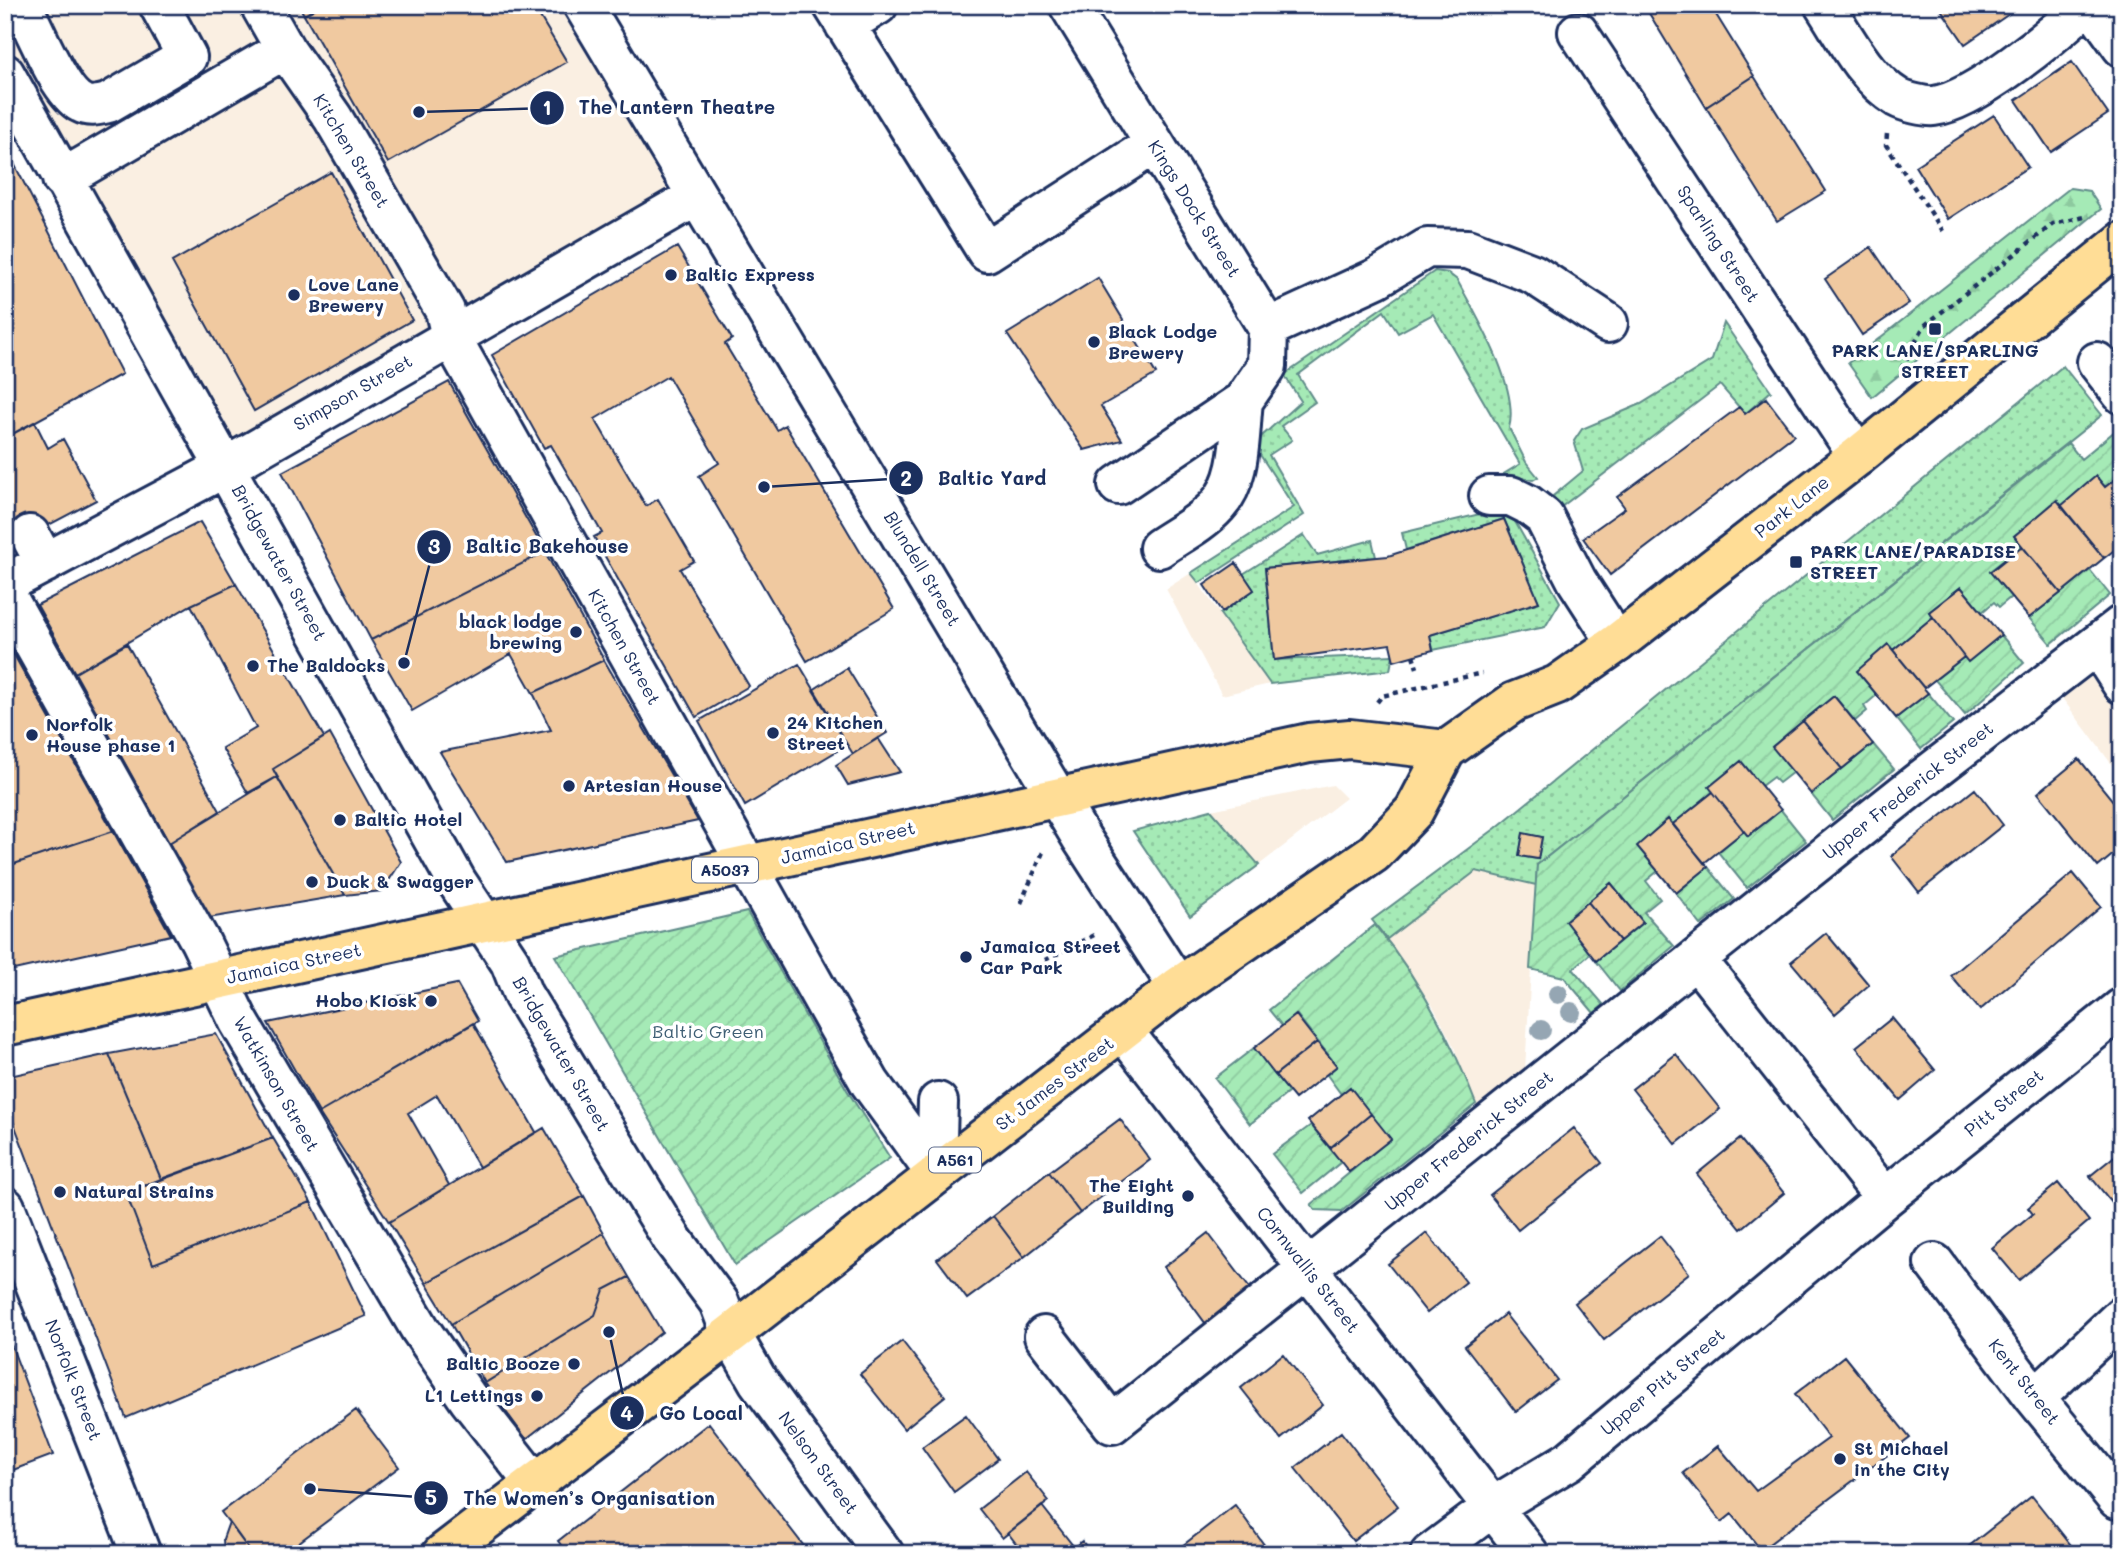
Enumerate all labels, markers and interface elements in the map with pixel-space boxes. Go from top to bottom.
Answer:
callout: The Lantern Theatre [530,88,789,128]
street label: Kitchen Street [308,89,395,212]
text: 1 [542,93,552,120]
text: The Lantern Theatre [579,94,775,119]
street label: Kings Dock Street [1143,135,1247,282]
street label: Sparling Street [1672,180,1766,307]
place label: Baltic Express [685,262,815,286]
marker: Baltic Express [663,267,679,283]
place label: Love Lane Brewery [308,272,399,317]
marker: Love Lane Brewery [286,287,302,303]
place label: Black Lodge Brewery [1108,319,1217,364]
marker: PARK LANE/SPARLING STREET [1927,321,1943,337]
marker: Black Lodge Brewery [1086,334,1102,350]
place label: PARK LANE/SPARLING STREET [1831,338,2039,383]
street label: Simpson Street [289,348,416,436]
callout: Baltic Yard [889,458,1061,498]
text: 2 [900,464,912,491]
text: Baltic Yard [938,465,1046,490]
street label: Park Lane [1749,470,1834,543]
street label: Bridgewater Street [227,480,333,645]
street label: Blundell Street [879,507,967,630]
callout: Baltic Bakehouse [416,527,642,567]
text: 3 [428,532,440,559]
text: Baltic Bakehouse [465,533,629,558]
place label: PARK LANE/PARADISE STREET [1810,539,2016,584]
marker: PARK LANE/PARADISE STREET [1788,554,1804,570]
street label: Kitchen Street [583,584,667,709]
place label: black lodge brewing [459,609,562,654]
marker: black lodge brewing [568,624,584,640]
place label: The Baldocks [267,653,385,677]
marker: The Baldocks [245,658,261,674]
place label: 24 Kitchen Street [787,710,883,755]
place label: Norfolk House phase 1 [46,712,175,757]
street label: Upper Frederick Street [1817,716,1998,865]
marker: 24 Kitchen Street [765,725,781,741]
marker: Norfolk House phase 1 [24,727,40,743]
place label: Artesian House [583,773,722,797]
marker: Artesian House [561,778,577,794]
place label: Baltic Hotel [354,807,462,831]
marker: Baltic Hotel [332,812,348,828]
street label: Jamaica Street [778,815,917,869]
road number: A5037 [692,858,758,883]
place label: Duck & Swagger [326,869,474,893]
marker: Duck & Swagger [304,874,320,890]
place label: Jamaica Street Car Park [980,934,1121,979]
street label: Jamaica Street [224,937,363,989]
marker: Jamaica Street Car Park [958,949,974,965]
street label: Bridgewater Street [508,972,616,1135]
place label: Hobo Kiosk [315,988,417,1012]
marker: Hobo Kiosk [423,993,439,1009]
street label: Watkinson Street [228,1011,325,1156]
park label: Baltic Green [652,1019,764,1043]
street label: St James Street [990,1031,1118,1136]
street label: Pitt Street [1959,1063,2048,1142]
street label: Upper Frederick Street [1379,1065,1558,1216]
road number: A561 [929,1148,981,1172]
place label: The Eight Building [1089,1173,1174,1218]
place label: Natural Strains [74,1179,214,1203]
marker: Natural Strains [52,1184,68,1200]
marker: The Eight Building [1180,1188,1196,1204]
street label: Cornwallis Street [1252,1201,1366,1337]
street label: Norfolk Street [40,1316,108,1444]
street label: Upper Pitt Street [1595,1322,1730,1440]
street label: Kent Street [1984,1333,2066,1429]
place label: Baltic Booze [446,1351,560,1375]
marker: Baltic Booze [566,1356,582,1372]
place label: L1 Lettings [425,1383,523,1407]
marker: L1 Lettings [529,1388,545,1404]
callout: Go Local [610,1393,757,1433]
text: 4 [620,1399,634,1426]
text: Go Local [659,1400,743,1425]
street label: Nelson Street [773,1406,864,1519]
place label: St Michael in the City [1854,1436,1950,1481]
marker: St Michael in the City [1832,1451,1848,1467]
callout: The Women’s Organisation [414,1478,729,1518]
text: 5 [425,1483,437,1510]
text: The Women’s Organisation [463,1485,715,1510]

